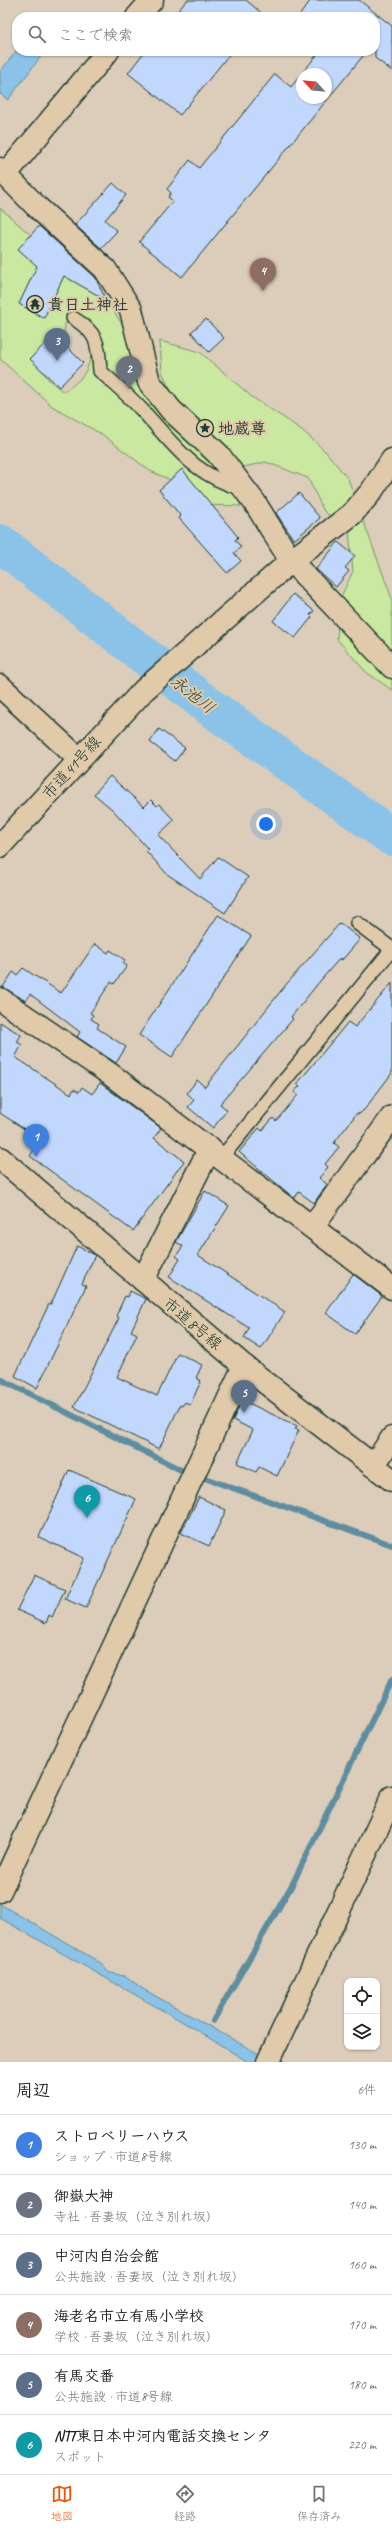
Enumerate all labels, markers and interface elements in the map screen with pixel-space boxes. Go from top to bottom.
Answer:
search box [12,12,380,56]
icon: search [26,23,48,45]
text: ここで検索 [58,26,133,45]
north arrow [296,68,332,104]
pin: 4 [250,258,276,291]
temple icon: 貴日土神社 [25,294,45,314]
place label: 貴日土神社 [48,295,128,315]
pin: 3 [44,328,70,361]
pin: 2 [116,356,142,389]
place icon: 地蔵尊 [195,418,215,438]
place label: 地蔵尊 [218,419,266,439]
water label: 永池川 [166,670,219,718]
street label: 市道41号線 [38,732,105,803]
your location [256,814,276,834]
pin: 1 [23,1124,49,1157]
street label: 市道8号線 [159,1293,226,1354]
pin: 5 [231,1380,257,1413]
pin: 6 [74,1485,100,1518]
map controls [344,1978,380,2050]
button: locate [344,1978,380,2014]
button: layers [344,2014,380,2050]
text: 周辺 [16,2080,50,2101]
text: 6件 [357,2082,376,2098]
text: ストロベリーハウス [54,2127,189,2146]
text: 1 [26,2137,32,2153]
text: 130 m [348,2137,376,2153]
text: ショップ · 市道8号線 [54,2149,172,2165]
text: 御嶽大神 [54,2187,114,2206]
text: 2 [26,2197,32,2213]
text: 140 m [348,2197,376,2213]
text: 寺社 · 吾妻坂（泣き別れ坂） [54,2209,219,2225]
text: 中河内自治会館 [54,2247,159,2266]
text: 3 [26,2257,32,2273]
text: 160 m [348,2257,376,2273]
text: 公共施設 · 吾妻坂（泣き別れ坂） [54,2269,245,2285]
text: 海老名市立有馬小学校 [54,2307,204,2326]
text: 4 [26,2317,32,2333]
text: 170 m [348,2317,376,2333]
text: 学校 · 吾妻坂（泣き別れ坂） [54,2329,219,2345]
text: 有馬交番 [54,2367,114,2386]
text: 5 [26,2377,32,2393]
text: 180 m [348,2377,376,2393]
text: 公共施設 · 市道8号線 [54,2389,173,2405]
text: NTT東日本中河内電話交換センタ [54,2427,271,2446]
text: 6 [26,2437,32,2453]
text: 220 m [348,2437,376,2453]
text: スポット [54,2449,106,2465]
tab: 地図 [51,2483,73,2523]
tab: 経路 [174,2483,196,2523]
tab: 保存済み [297,2483,341,2523]

